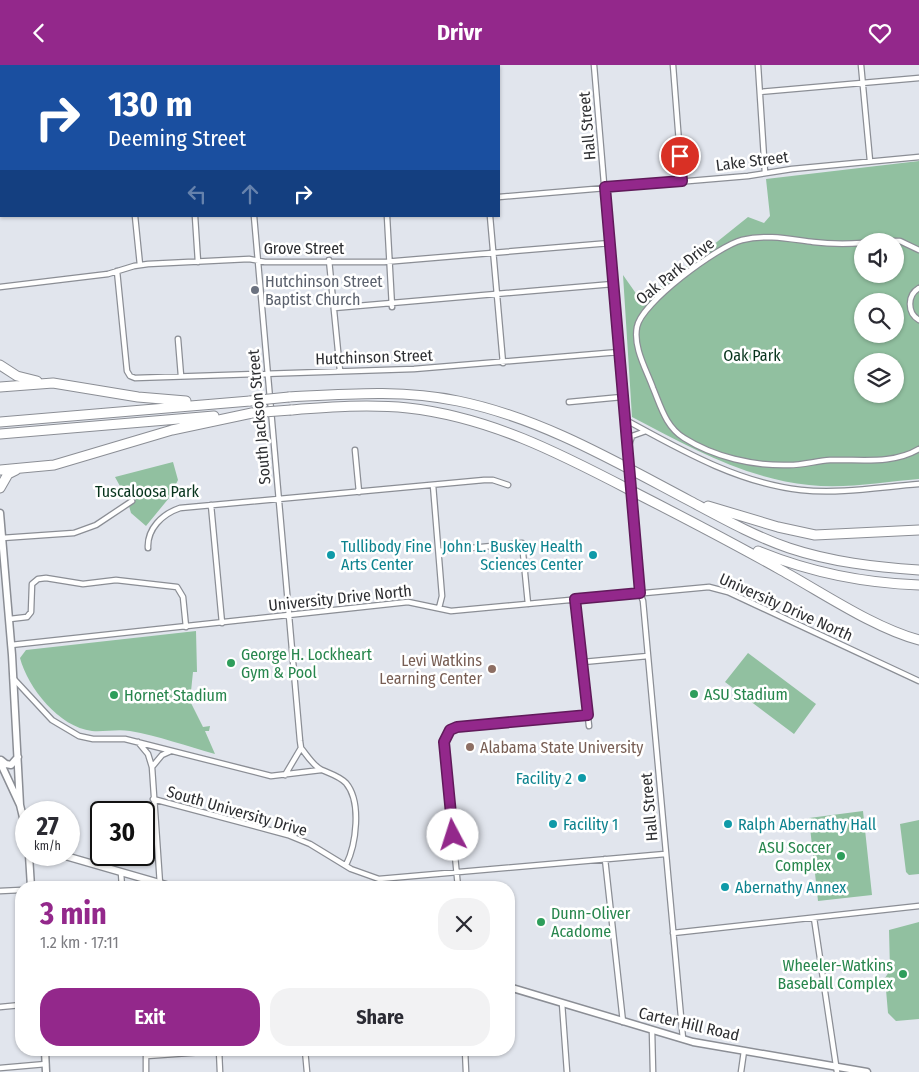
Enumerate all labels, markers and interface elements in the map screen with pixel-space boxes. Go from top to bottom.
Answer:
icon: back [25,19,53,47]
text: Drivr [437,19,482,46]
icon: heart [866,19,894,47]
text: 130 m [108,83,192,125]
icon: right [25,85,90,150]
street label: Hall Street [574,90,599,161]
text: Deeming Street [108,125,246,152]
pin [659,135,701,177]
icon: arrive [666,142,694,170]
street label: Lake Street [715,147,790,175]
icon: left [183,180,211,208]
icon: ahead [236,180,264,208]
icon: right [289,180,317,208]
map controls [854,233,904,403]
button: sound [854,233,904,283]
street label: Oak Park Drive [632,234,718,308]
street label: Grove Street [264,239,345,258]
place label: Hutchinson Street Baptist Church [265,272,383,309]
marker: Hutchinson Street Baptist Church [249,284,261,296]
button: search [854,293,904,343]
street label: Hutchinson Street [315,345,434,369]
park label: Oak Park [723,346,781,365]
street label: South Jackson Street [244,348,274,485]
button: layers [854,353,904,403]
park label: Tuscaloosa Park [95,482,200,501]
place label: Tullibody Fine Arts Center [341,537,432,574]
place label: John L. Buskey Health Sciences Center [442,537,583,574]
marker: Tullibody Fine Arts Center [325,549,337,561]
marker: John L. Buskey Health Sciences Center [587,549,599,561]
street label: University Drive North [716,569,856,645]
street label: University Drive North [267,581,413,615]
place label: George H. Lockheart Gym & Pool [241,645,373,682]
place label: Levi Watkins Learning Center [379,651,482,688]
marker: George H. Lockheart Gym & Pool [225,657,237,669]
marker: Levi Watkins Learning Center [486,663,498,675]
place label: ASU Stadium [704,685,788,704]
place label: Hornet Stadium [124,686,227,705]
marker: ASU Stadium [688,688,700,700]
marker: Hornet Stadium [108,689,120,701]
place label: Alabama State University [480,738,644,757]
marker: Alabama State University [464,741,476,753]
place label: Facility 2 [516,769,572,788]
street label: Hall Street [636,771,661,842]
marker: Facility 2 [576,772,588,784]
street label: South University Drive [165,782,309,840]
speed limit sign: 30 [90,801,155,866]
position arrow [426,808,478,860]
text: 27 [36,812,59,842]
place label: Facility 1 [563,815,618,834]
place label: Ralph Abernathy Hall [738,815,876,834]
marker: Facility 1 [547,818,559,830]
marker: Ralph Abernathy Hall [722,818,734,830]
place label: ASU Soccer Complex [759,838,831,875]
text: km/h [34,839,61,853]
marker: ASU Soccer Complex [835,850,847,862]
place label: Abernathy Annex [735,878,846,897]
marker: Abernathy Annex [719,881,731,893]
text: 3 min [40,896,107,932]
button: close [438,898,490,950]
place label: Dunn-Oliver Acadome [551,904,631,941]
marker: Dunn-Oliver Acadome [535,916,547,928]
text: 1.2 km · 17:11 [40,933,119,952]
place label: Wheeler-Watkins Baseball Complex [778,956,893,993]
marker: Wheeler-Watkins Baseball Complex [897,968,909,980]
button: Exit [40,988,260,1046]
button: Share [270,988,490,1046]
street label: Carter Hill Road [637,1003,741,1045]

